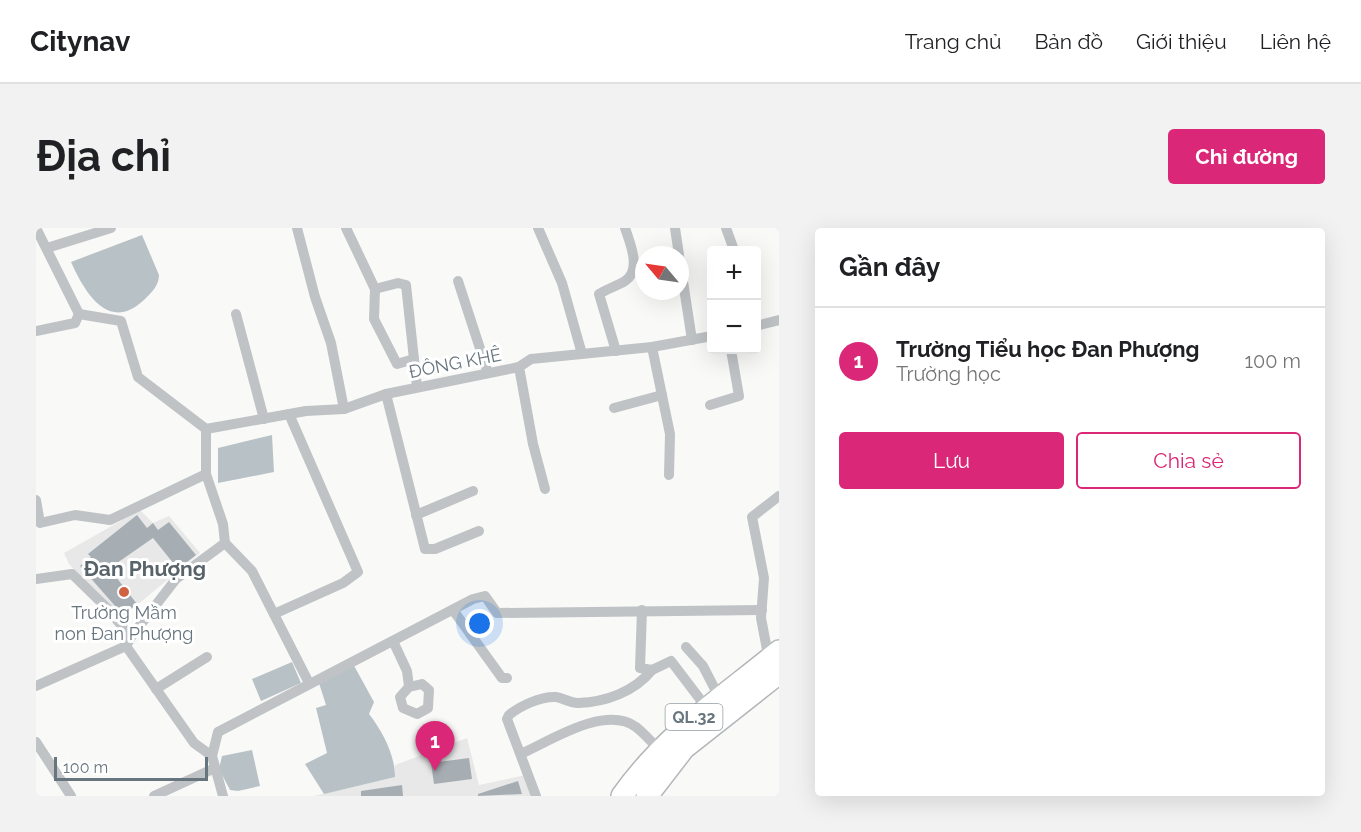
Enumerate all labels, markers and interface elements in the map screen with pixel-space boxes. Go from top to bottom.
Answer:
text: Citynav [30,25,130,58]
text: Trang chủ [905,29,1001,54]
text: Bản đồ [1034,29,1103,54]
text: Giới thiệu [1136,29,1227,54]
text: Liên hệ [1260,29,1331,54]
button: Chỉ đường [1168,129,1325,184]
text: Địa chỉ [36,132,171,181]
north arrow [635,246,689,300]
map controls [707,246,761,354]
button: + [707,246,761,300]
text: Gần đây [839,252,940,282]
button: − [707,300,761,354]
text: Trường Tiểu học Đan Phượng [896,336,1200,362]
street label: ĐÔNG KHÊ [407,343,503,382]
text: 1 [854,349,863,373]
text: 100 m [1244,349,1301,373]
text: Trường học [896,362,1001,386]
button: Lưu [839,432,1064,489]
button: Chia sẻ [1076,432,1301,489]
district label: Đan Phượng [84,556,206,581]
marker: Trường Mầm non Đan Phượng [117,585,131,599]
place label: Trường Mầm non Đan Phượng [55,602,193,644]
your location [465,609,494,638]
road number: QL.32 [666,704,722,730]
pin: 1 [416,722,454,771]
scale bar [54,754,208,782]
text: 100 m [63,758,108,777]

